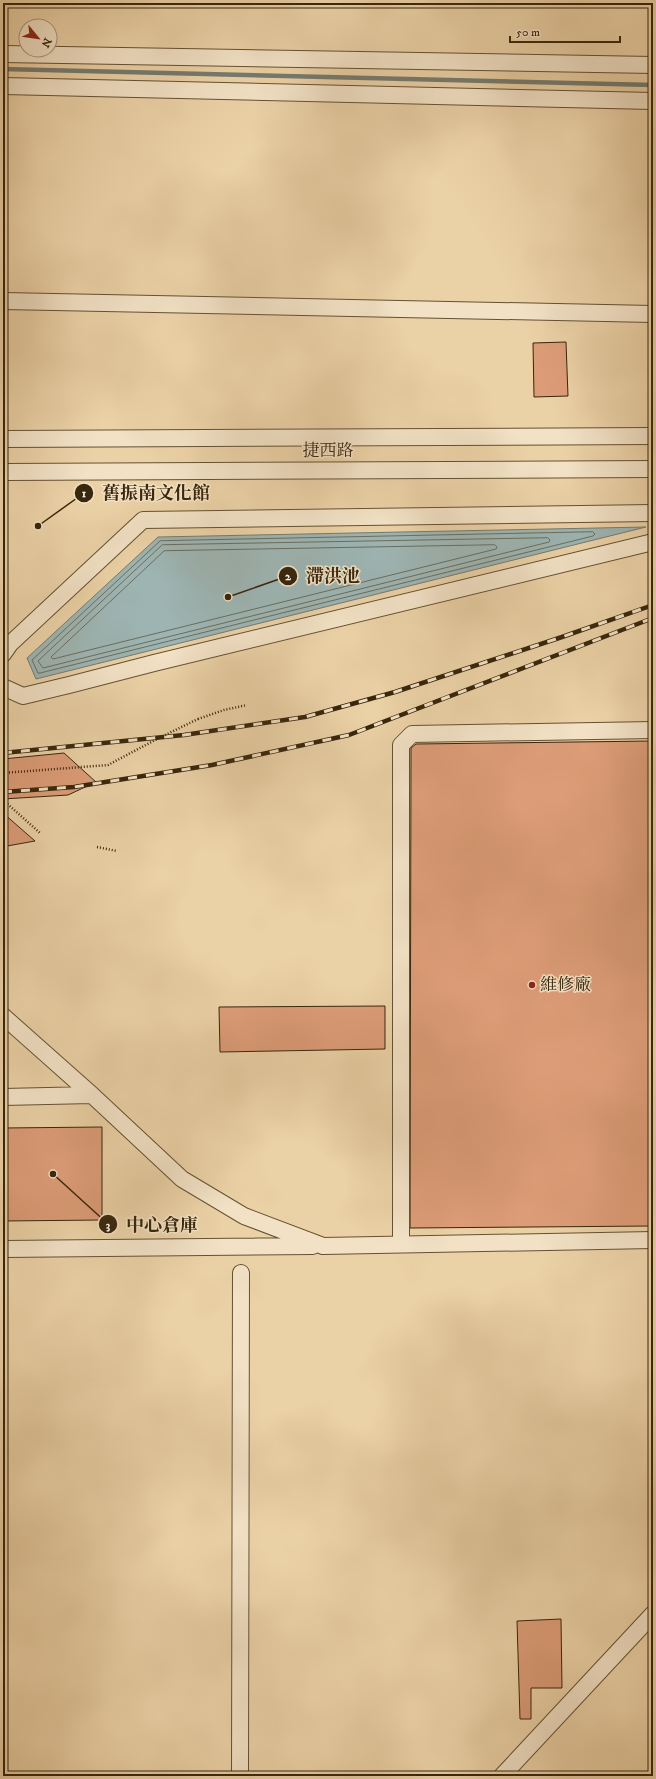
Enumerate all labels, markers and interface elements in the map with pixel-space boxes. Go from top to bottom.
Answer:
north arrow [18,18,58,58]
scale bar [510,18,620,44]
text: 50 m [516,25,540,40]
text: N [38,35,54,50]
street label: 捷西路 [303,440,354,462]
callout: 舊振南文化館 [74,478,218,508]
text: 舊振南文化館 [102,483,210,505]
text: 1 [82,486,87,501]
callout: 滯洪池 [278,561,368,591]
text: 滯洪池 [306,566,360,588]
text: 2 [285,569,292,584]
place label: 維修廠 [540,974,591,996]
marker: 維修廠 [527,980,537,990]
callout: 中心倉庫 [98,1209,206,1239]
text: 中心倉庫 [126,1215,198,1237]
text: 3 [106,1218,111,1233]

